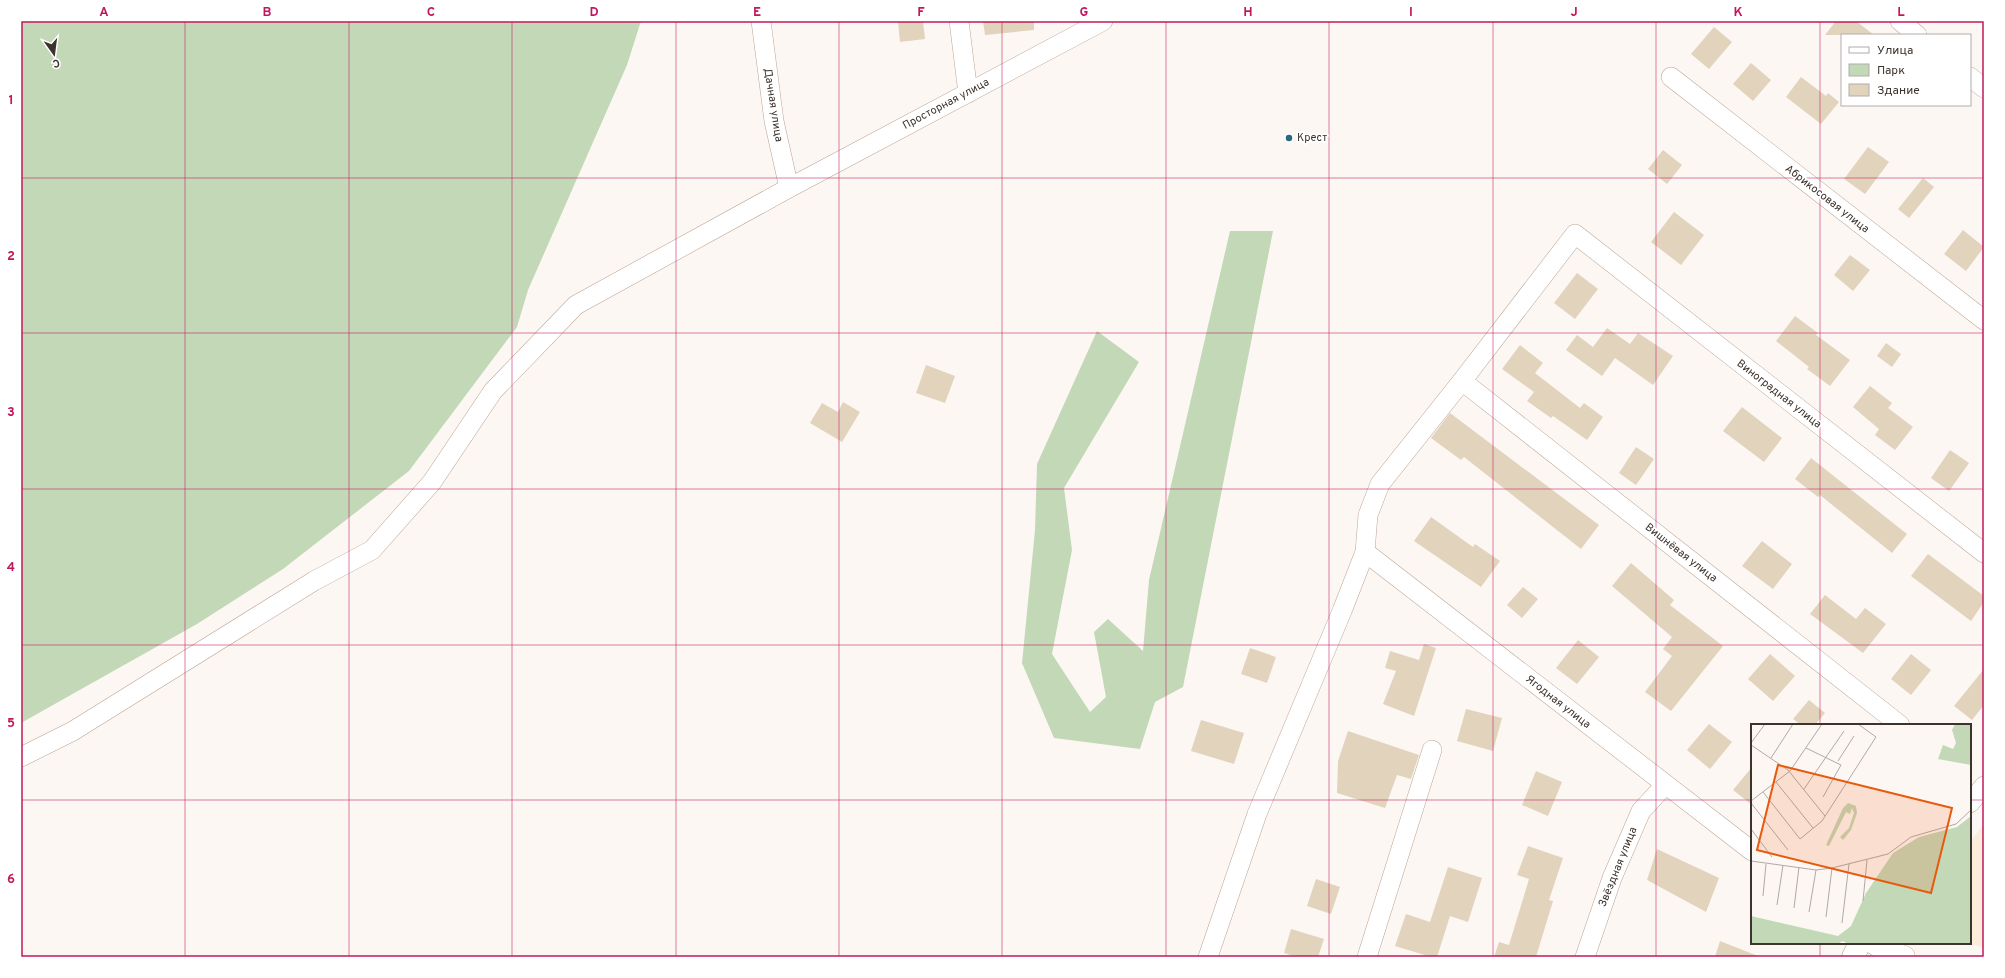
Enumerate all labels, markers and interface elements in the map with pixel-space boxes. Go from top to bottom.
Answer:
text: A [99,5,109,21]
text: B [263,5,272,21]
text: C [427,5,435,21]
text: D [589,5,599,21]
text: E [753,5,761,21]
text: F [917,5,925,21]
text: G [1080,5,1089,21]
text: H [1243,5,1253,21]
text: I [1409,5,1413,21]
text: J [1570,5,1578,21]
text: K [1733,5,1743,21]
text: L [1897,5,1905,21]
north arrow [34,34,74,74]
legend [1841,34,1971,106]
text: Улица [1877,43,1913,59]
text: С [51,55,61,70]
text: Парк [1877,63,1905,79]
street label: Дачная улица [760,67,786,143]
street label: Просторная улица [900,75,992,133]
text: Здание [1877,83,1920,99]
text: 1 [8,93,14,109]
place label: Крест [1297,131,1327,145]
marker: Крест [1284,133,1294,143]
street label: Абрикосовая улица [1782,162,1872,236]
text: 2 [7,249,15,265]
street label: Виноградная улица [1734,357,1824,432]
text: 3 [7,405,15,421]
street label: Вишнёвая улица [1642,520,1720,586]
text: 4 [7,560,15,576]
street label: Ягодная улица [1523,672,1594,732]
text: 5 [7,716,15,732]
inset map [1751,724,1971,944]
street label: Звёздная улица [1596,825,1641,909]
text: 6 [7,872,15,888]

